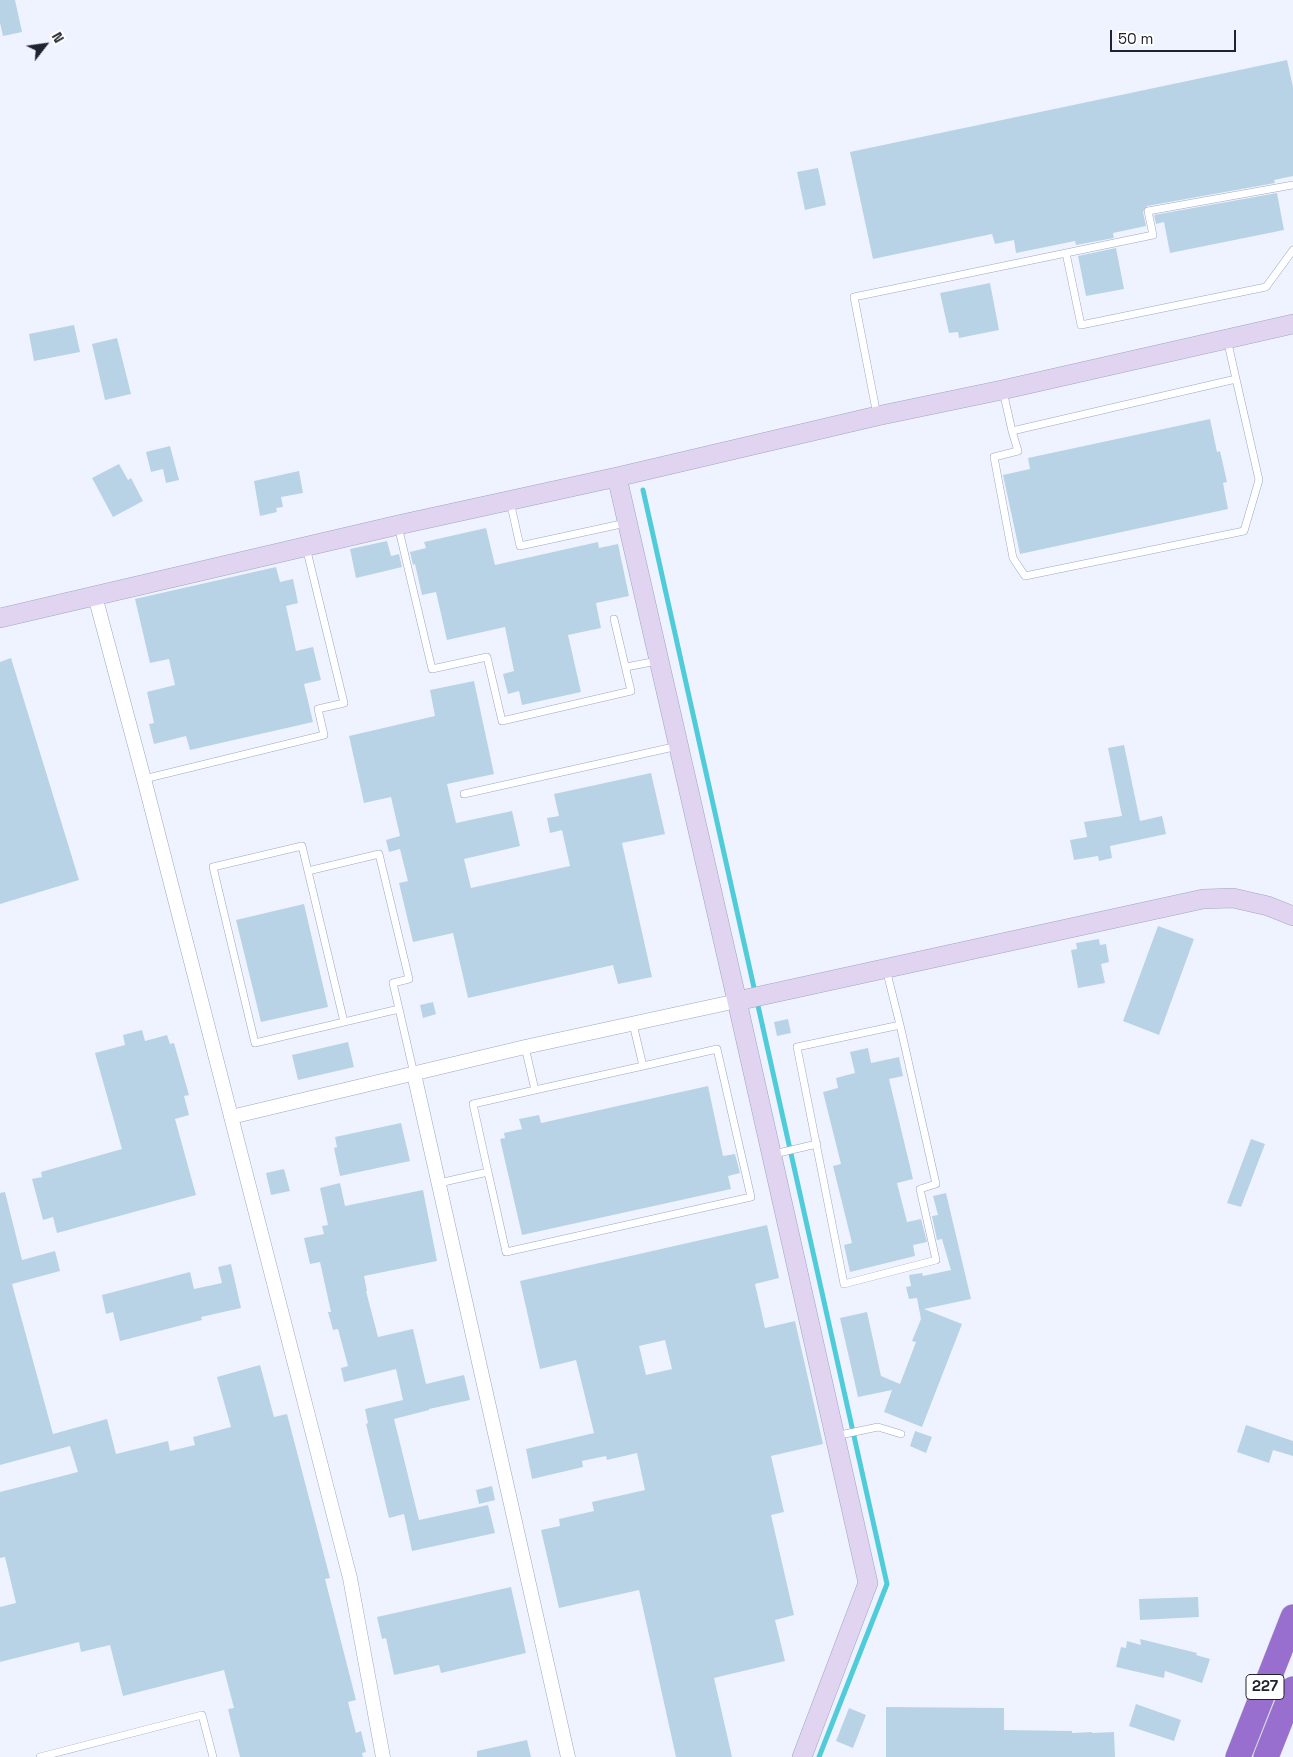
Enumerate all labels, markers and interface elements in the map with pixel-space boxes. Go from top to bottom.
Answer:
north arrow [20,20,70,70]
scale bar [1113,20,1239,52]
text: N [48,29,68,46]
text: 50 m [1118,29,1153,48]
road number: 227 [1246,1674,1284,1700]

